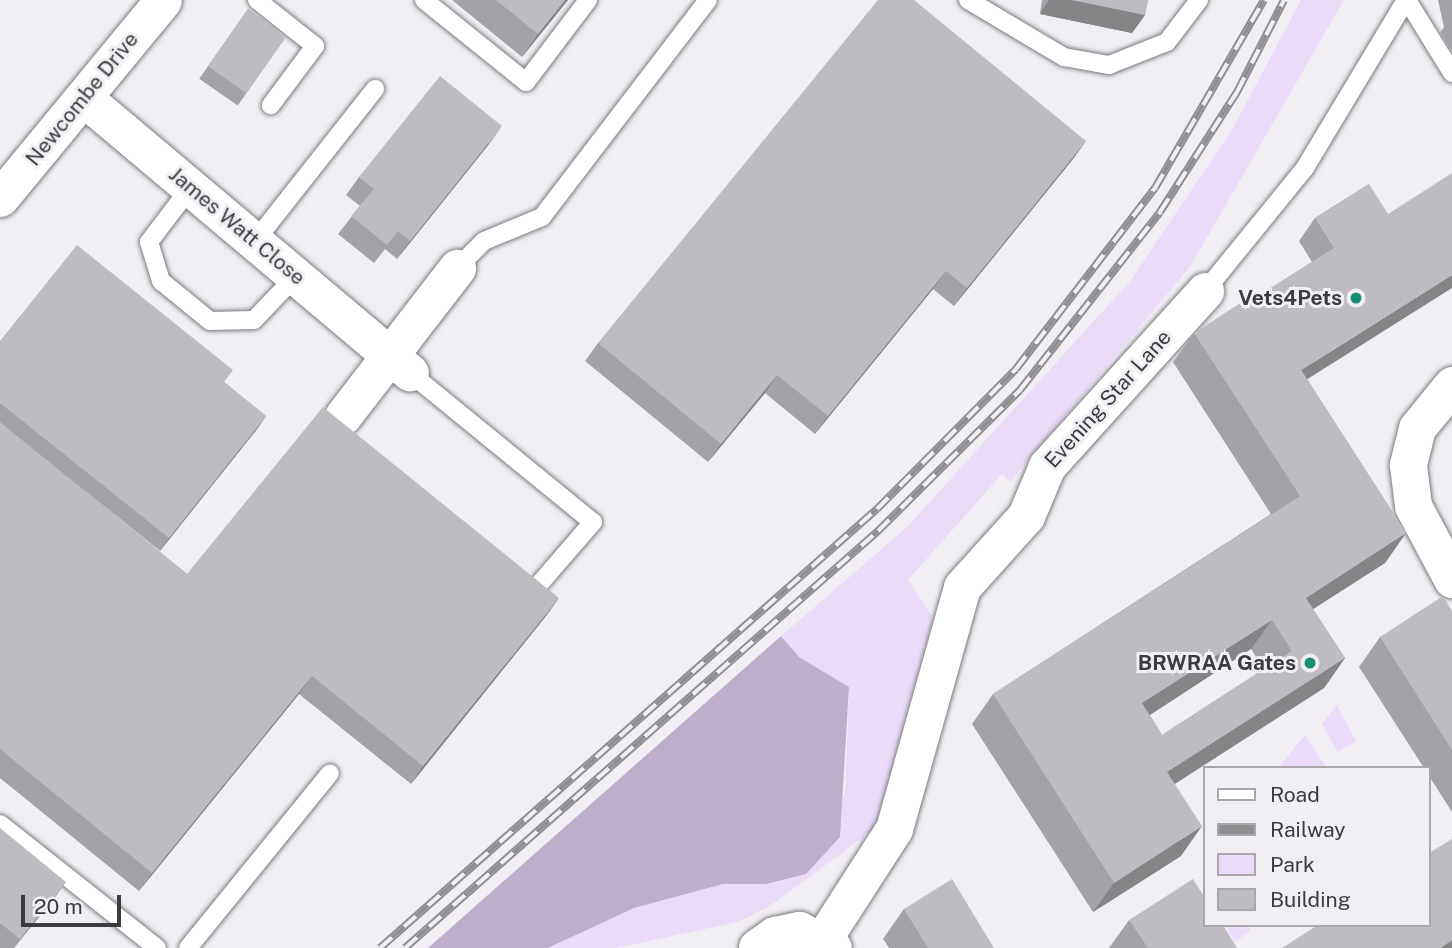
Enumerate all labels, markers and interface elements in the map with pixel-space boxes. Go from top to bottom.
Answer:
street label: Newcombe Drive [20,27,144,171]
street label: James Watt Close [163,161,311,291]
place label: Vets4Pets [1238,285,1342,311]
marker: Vets4Pets [1348,290,1364,306]
street label: Evening Star Lane [1039,325,1177,473]
place label: BRWRAA Gates [1138,650,1296,676]
marker: BRWRAA Gates [1302,655,1318,671]
legend [1204,766,1431,927]
text: Road [1270,782,1320,807]
text: Railway [1270,817,1346,842]
text: Park [1270,852,1315,877]
scale bar [24,881,124,925]
text: Building [1270,887,1351,912]
text: 20 m [34,894,83,919]

